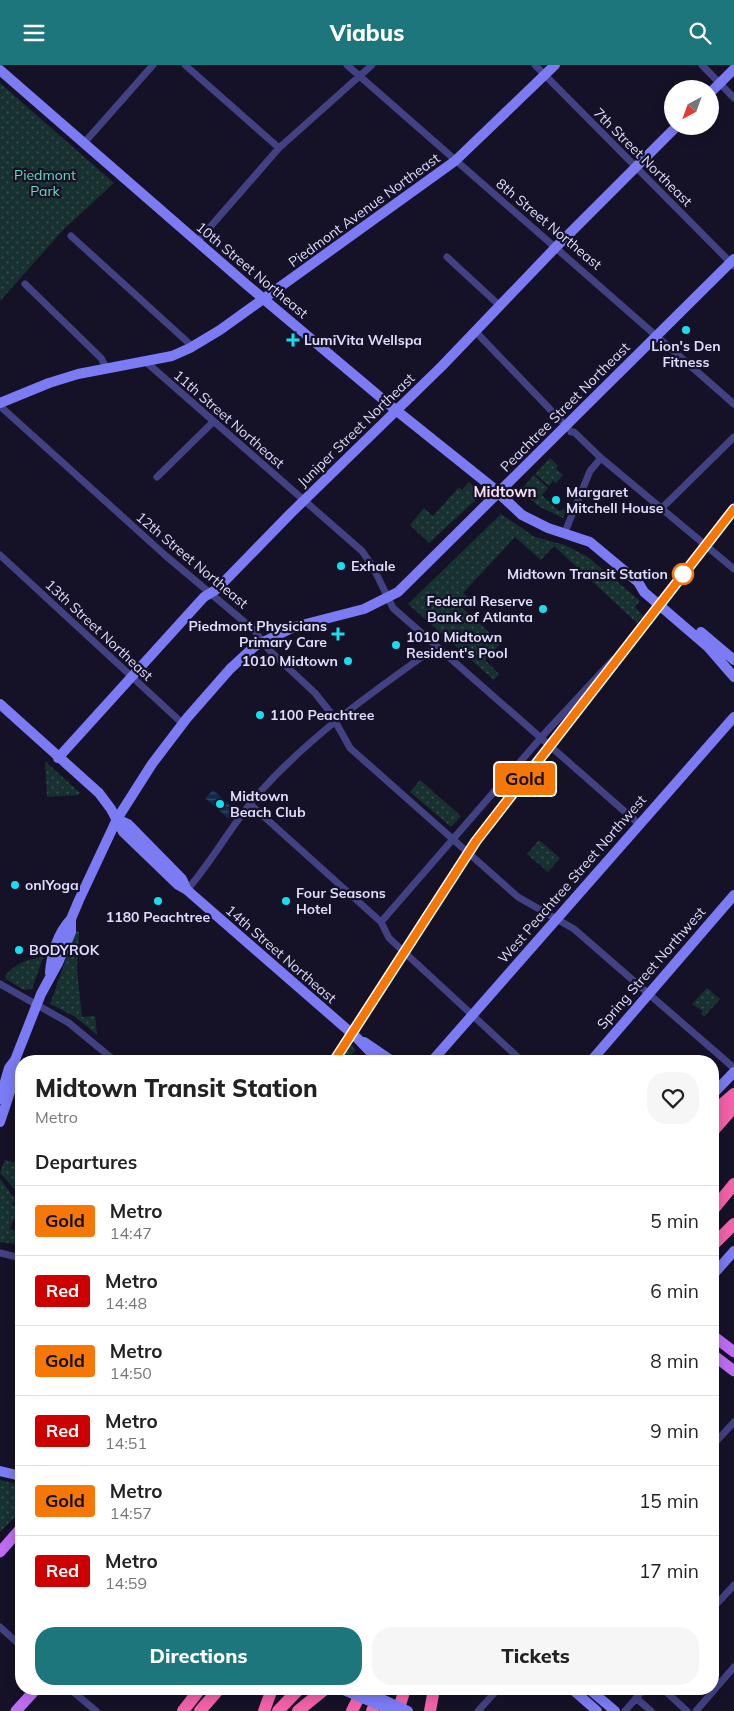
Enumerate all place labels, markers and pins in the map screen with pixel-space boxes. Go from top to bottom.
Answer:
marker: Lion's Den Fitness [680,324,692,336]
place label: LumiVita Wellspa [304,331,422,349]
marker: LumiVita Wellspa [286,333,300,347]
place label: Lion's Den Fitness [651,337,721,371]
place label: Margaret Mitchell House [566,483,664,517]
marker: Margaret Mitchell House [550,494,562,506]
place label: Exhale [351,557,396,575]
marker: Exhale [335,560,347,572]
marker: Midtown Transit Station [672,563,694,585]
place label: Midtown Transit Station [507,565,668,583]
place label: Federal Reserve Bank of Atlanta [427,592,533,626]
marker: Federal Reserve Bank of Atlanta [537,603,549,615]
place label: Piedmont Physicians Primary Care [189,617,327,651]
marker: Piedmont Physicians Primary Care [331,627,345,641]
place label: 1010 Midtown Resident's Pool [406,628,508,662]
marker: 1010 Midtown Resident's Pool [390,639,402,651]
place label: 1010 Midtown [242,652,338,670]
marker: 1010 Midtown [342,655,354,667]
place label: 1100 Peachtree [270,706,375,724]
marker: 1100 Peachtree [254,709,266,721]
place label: Midtown Beach Club [230,787,306,821]
marker: Midtown Beach Club [214,798,226,810]
place label: onlYoga [25,876,79,894]
marker: onlYoga [9,879,21,891]
place label: Four Seasons Hotel [296,884,386,918]
marker: 1180 Peachtree [152,895,164,907]
marker: Four Seasons Hotel [280,895,292,907]
place label: 1180 Peachtree [106,908,210,926]
place label: BODYROK [29,941,100,959]
marker: BODYROK [13,944,25,956]

